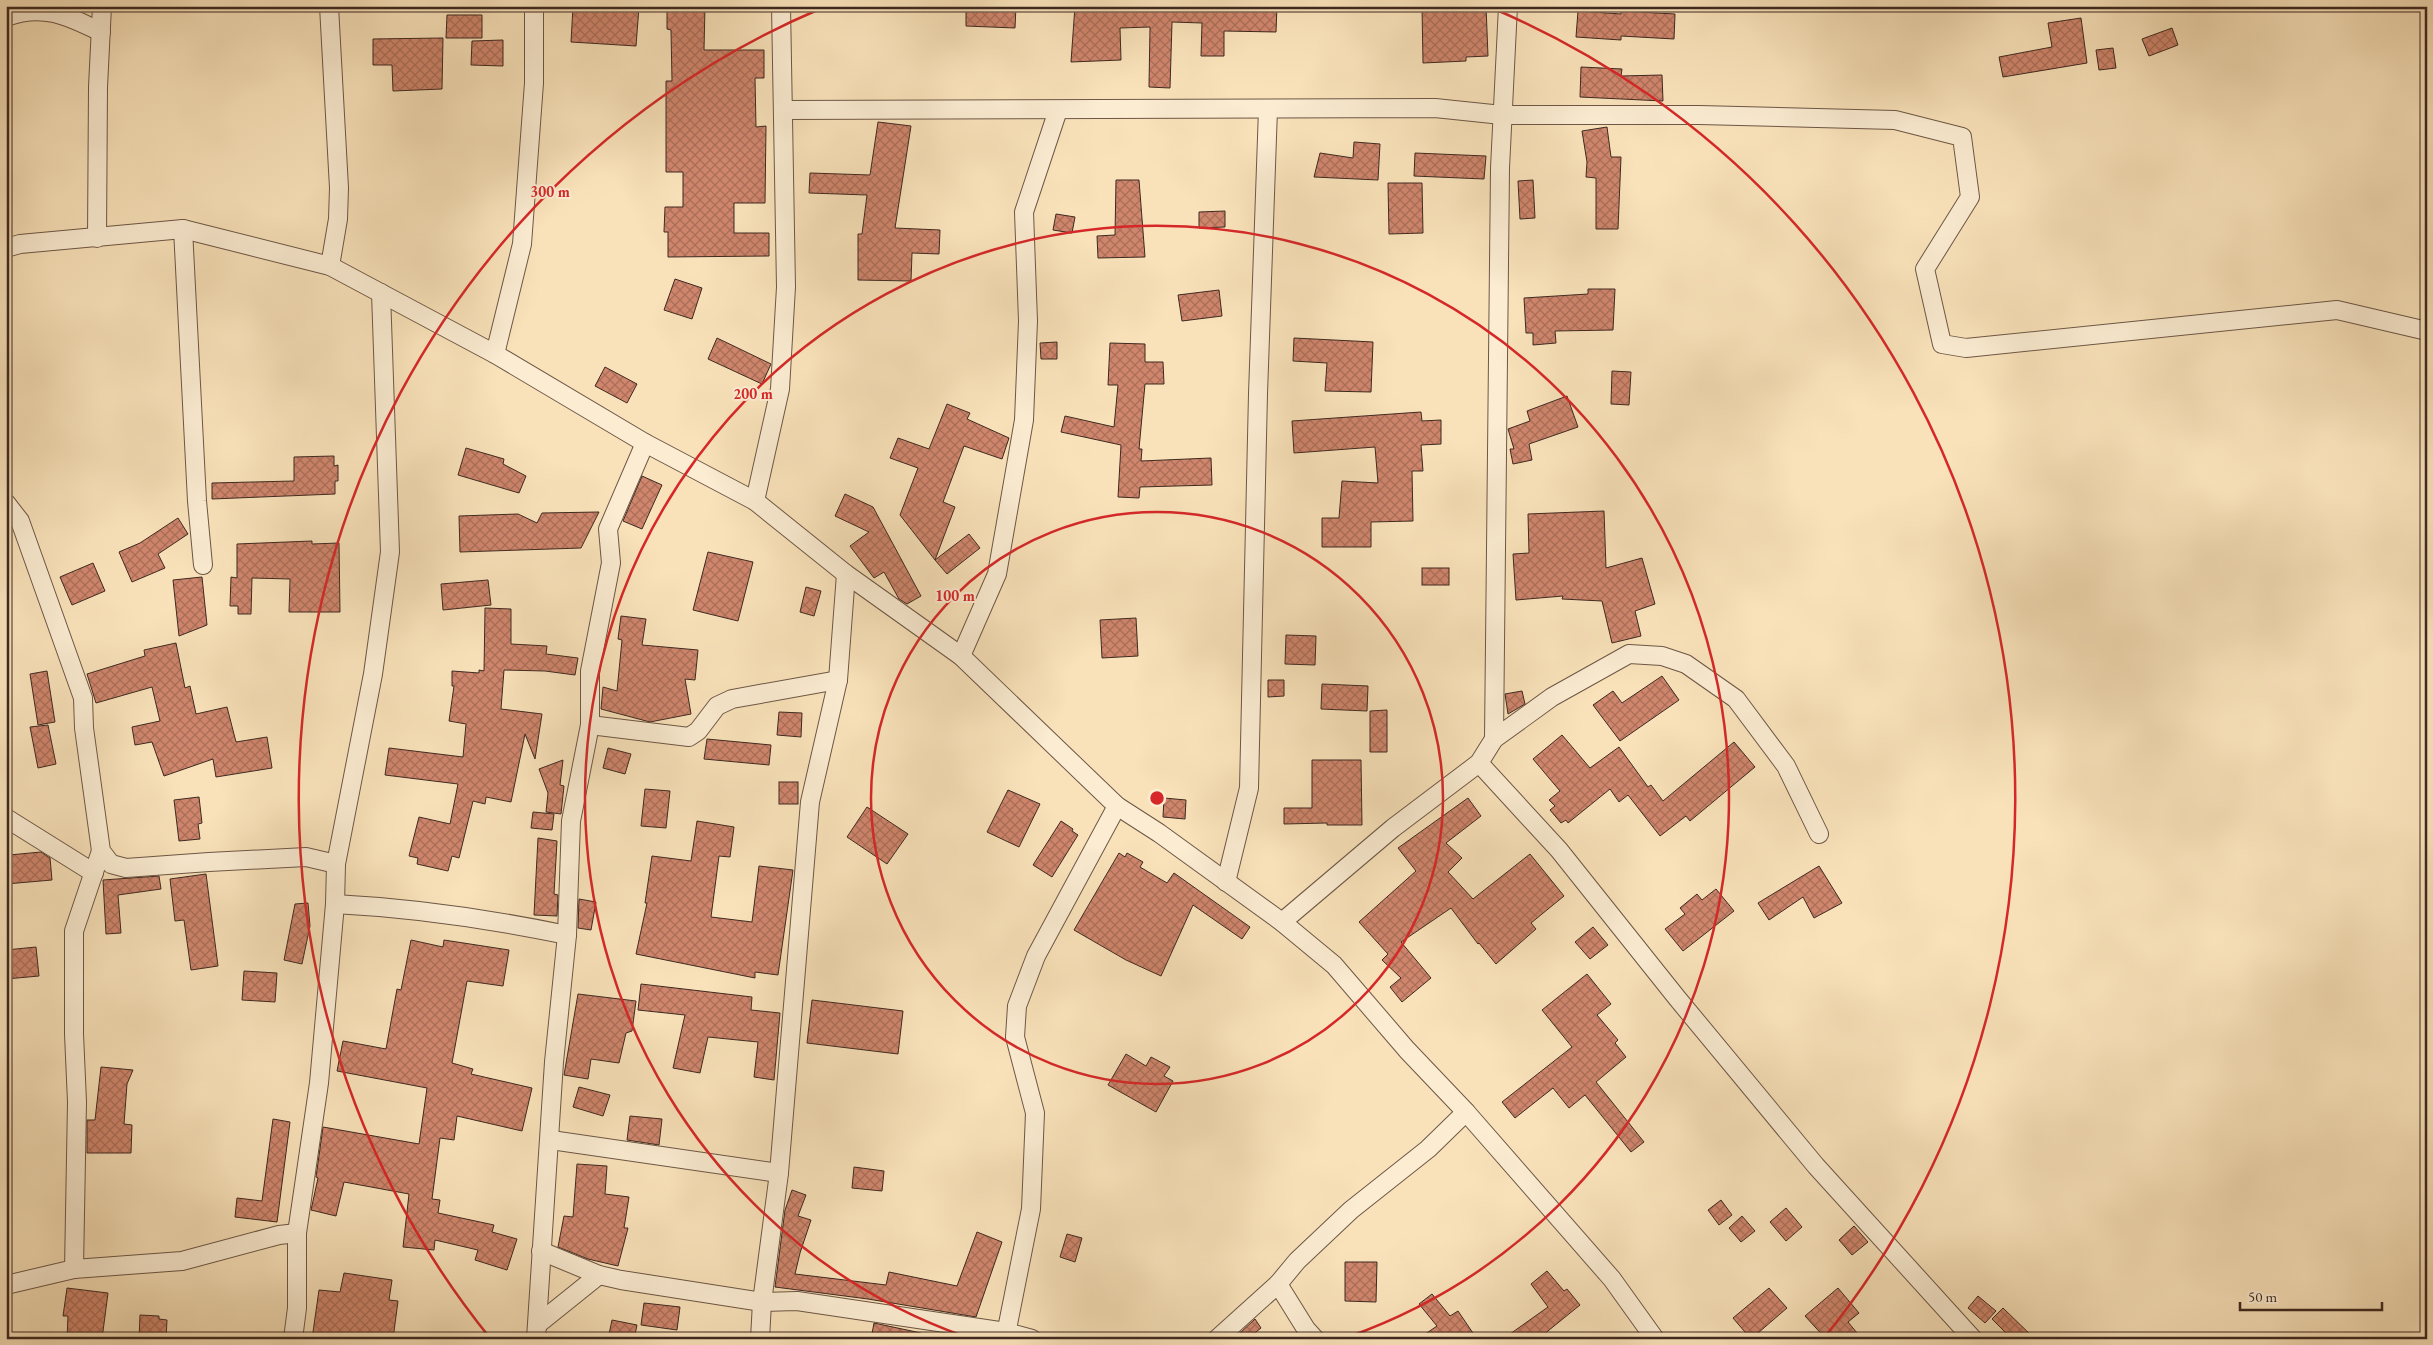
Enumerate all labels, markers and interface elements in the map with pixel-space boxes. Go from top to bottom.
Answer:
text: 300 m [530,182,570,201]
text: 200 m [733,384,773,403]
text: 100 m [935,586,975,605]
centre of rings [1148,789,1166,807]
scale bar [2240,1280,2383,1312]
text: 50 m [2248,1287,2277,1306]

